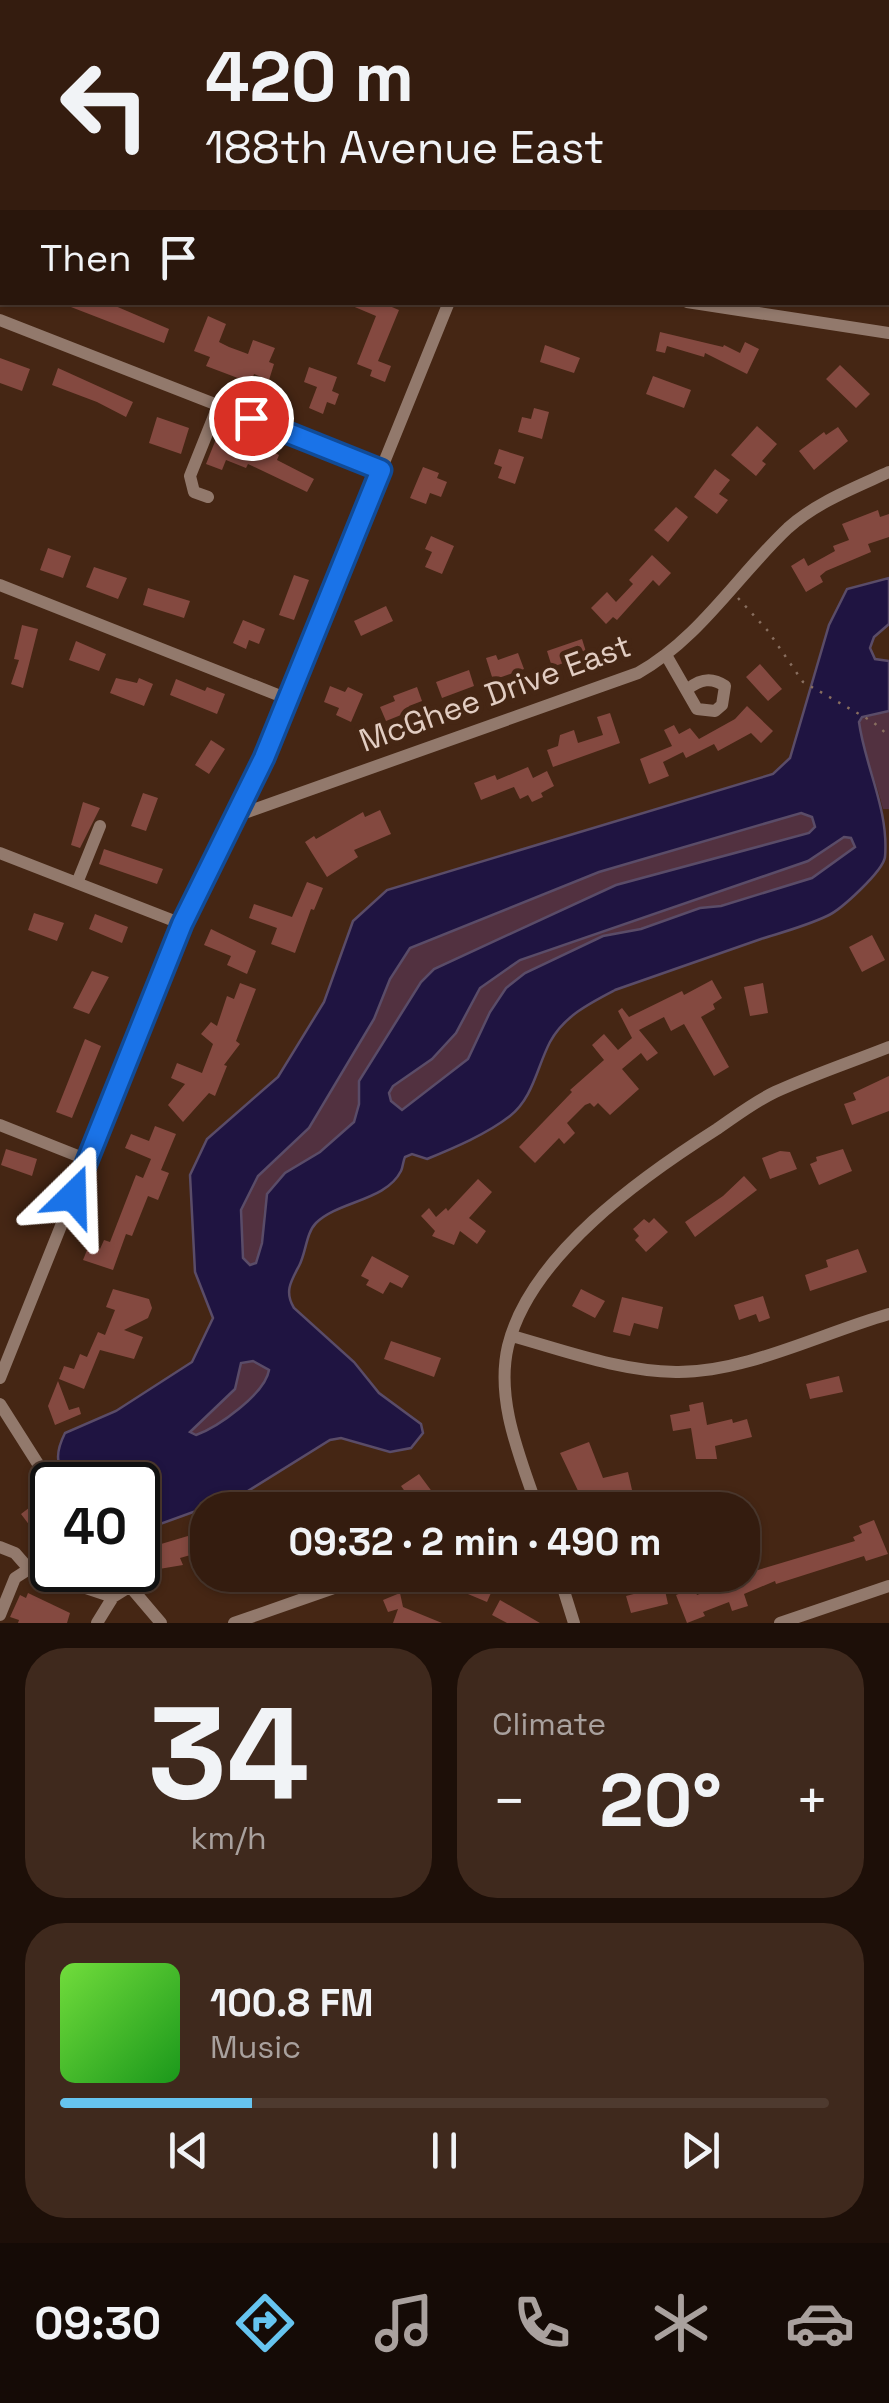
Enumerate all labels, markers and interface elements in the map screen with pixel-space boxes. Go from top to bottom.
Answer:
text: 420 m [205,32,414,121]
icon: left [40,40,170,170]
text: 188th Avenue East [205,119,605,176]
icon: arrive [151,230,206,285]
text: Then [40,234,131,282]
pin [209,376,294,461]
icon: arrive [224,391,279,446]
street label: McGhee Drive East [354,625,636,761]
position arrow [21,1144,125,1248]
speed limit sign: 40 [30,1462,160,1592]
text: 09:32 · 2 min · 490 m [289,1518,661,1566]
text: 34 [148,1670,309,1836]
text: Climate [492,1704,606,1744]
text: 20° [599,1752,722,1848]
text: − [492,1766,526,1836]
text: + [795,1766,829,1836]
text: km/h [190,1818,267,1858]
text: 100.8 FM [210,1979,374,2027]
text: Music [210,2027,301,2067]
icon: previous [161,2123,216,2178]
icon: pause [417,2123,472,2178]
icon: next [673,2123,728,2178]
icon: directions [230,2288,300,2358]
icon: music [369,2288,439,2358]
icon: phone [507,2288,577,2358]
icon: climate [646,2288,716,2358]
icon: car [785,2288,855,2358]
text: 09:30 [34,2295,161,2352]

